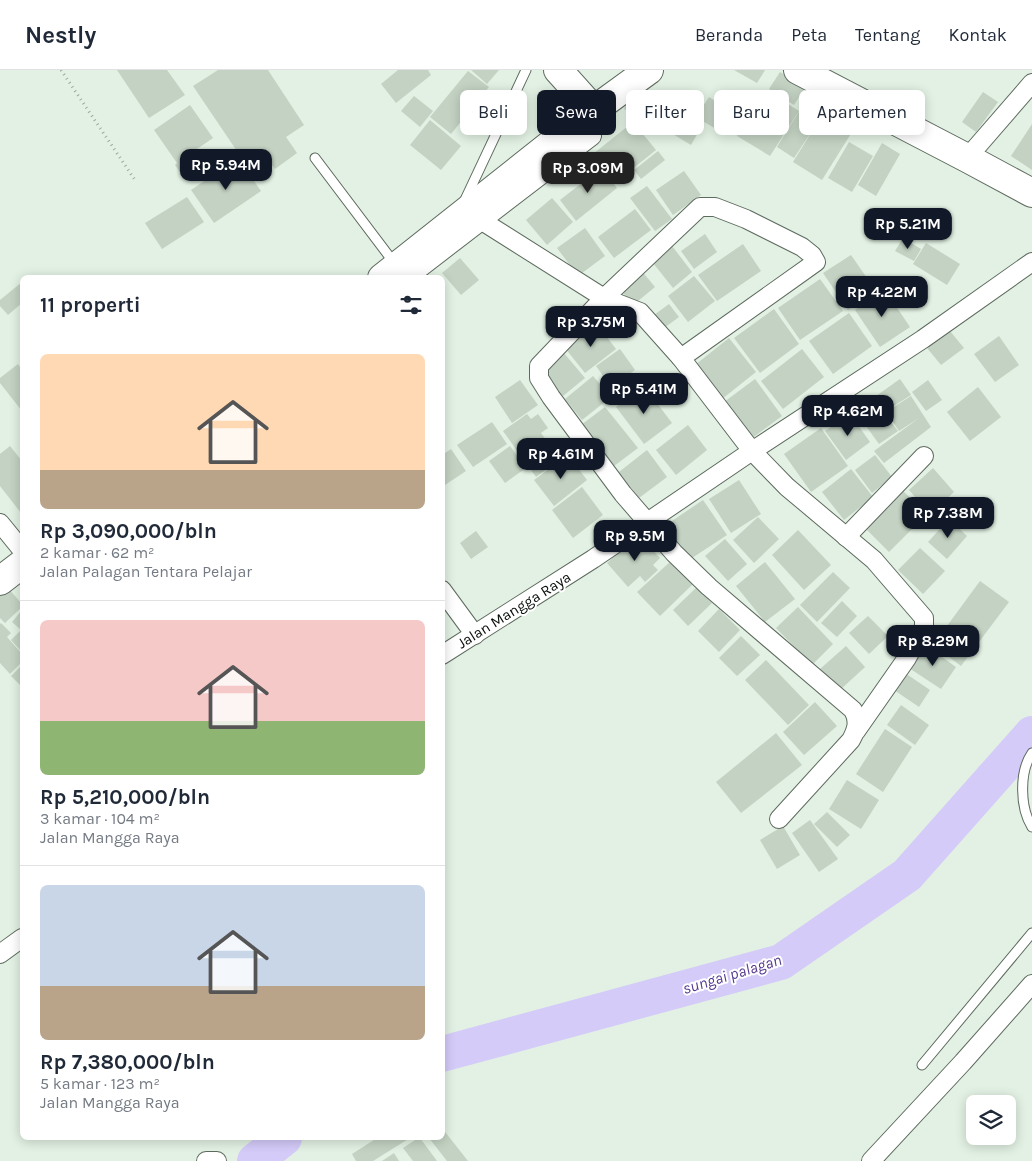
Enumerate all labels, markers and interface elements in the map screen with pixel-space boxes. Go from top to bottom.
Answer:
text: Nestly [25,21,96,49]
text: Beranda [695,24,763,46]
text: Peta [791,24,827,46]
text: Tentang [855,24,921,46]
text: Kontak [949,24,1007,46]
chip: Beli [460,90,527,135]
chip: Sewa [537,90,616,135]
chip: Filter [626,90,704,135]
chip: Baru [714,90,789,135]
chip: Apartemen [799,90,925,135]
pin: Rp 5.94M [174,148,278,191]
pin: Rp 3.09M [536,152,640,194]
text: Rp 5.94M [191,155,261,174]
text: Rp 3.09M [552,158,624,177]
pin: Rp 5.21M [856,208,960,250]
text: Rp 5.21M [875,214,941,233]
pin: Rp 4.22M [830,276,934,318]
text: Rp 4.22M [847,282,917,301]
icon: filters [397,291,425,319]
text: 11 properti [40,293,141,317]
pin: Rp 3.75M [539,306,643,348]
text: Rp 3.75M [557,312,625,331]
pin: Rp 5.41M [592,372,696,415]
text: Rp 5.41M [611,379,677,398]
icon: home [188,387,278,477]
pin: Rp 4.62M [796,394,900,437]
text: Rp 4.62M [813,401,883,420]
pin: Rp 4.61M [509,438,613,480]
text: Rp 4.61M [528,444,594,463]
pin: Rp 7.38M [896,496,1000,539]
text: Rp 7.38M [913,503,983,522]
text: Rp 3,090,000/bln [40,519,217,543]
pin: Rp 9.5M [589,520,681,562]
text: Rp 9.5M [605,526,665,545]
text: 2 kamar · 62 m² [40,543,155,562]
text: Jalan Palagan Tentara Pelajar [40,562,252,581]
street label: Jalan Mangga Raya [454,568,574,652]
pin: Rp 8.29M [881,624,985,667]
text: Rp 8.29M [897,631,969,650]
icon: home [188,652,278,742]
text: Rp 5,210,000/bln [40,785,210,809]
text: 3 kamar · 104 m² [40,809,160,828]
text: Jalan Mangga Raya [40,828,180,847]
icon: home [188,917,278,1007]
water label: sungai palagan [680,950,784,998]
text: Rp 7,380,000/bln [40,1050,215,1074]
text: 5 kamar · 123 m² [40,1074,160,1093]
text: Jalan Mangga Raya [40,1093,180,1112]
map controls [966,1095,1016,1145]
button: layers [966,1095,1016,1145]

